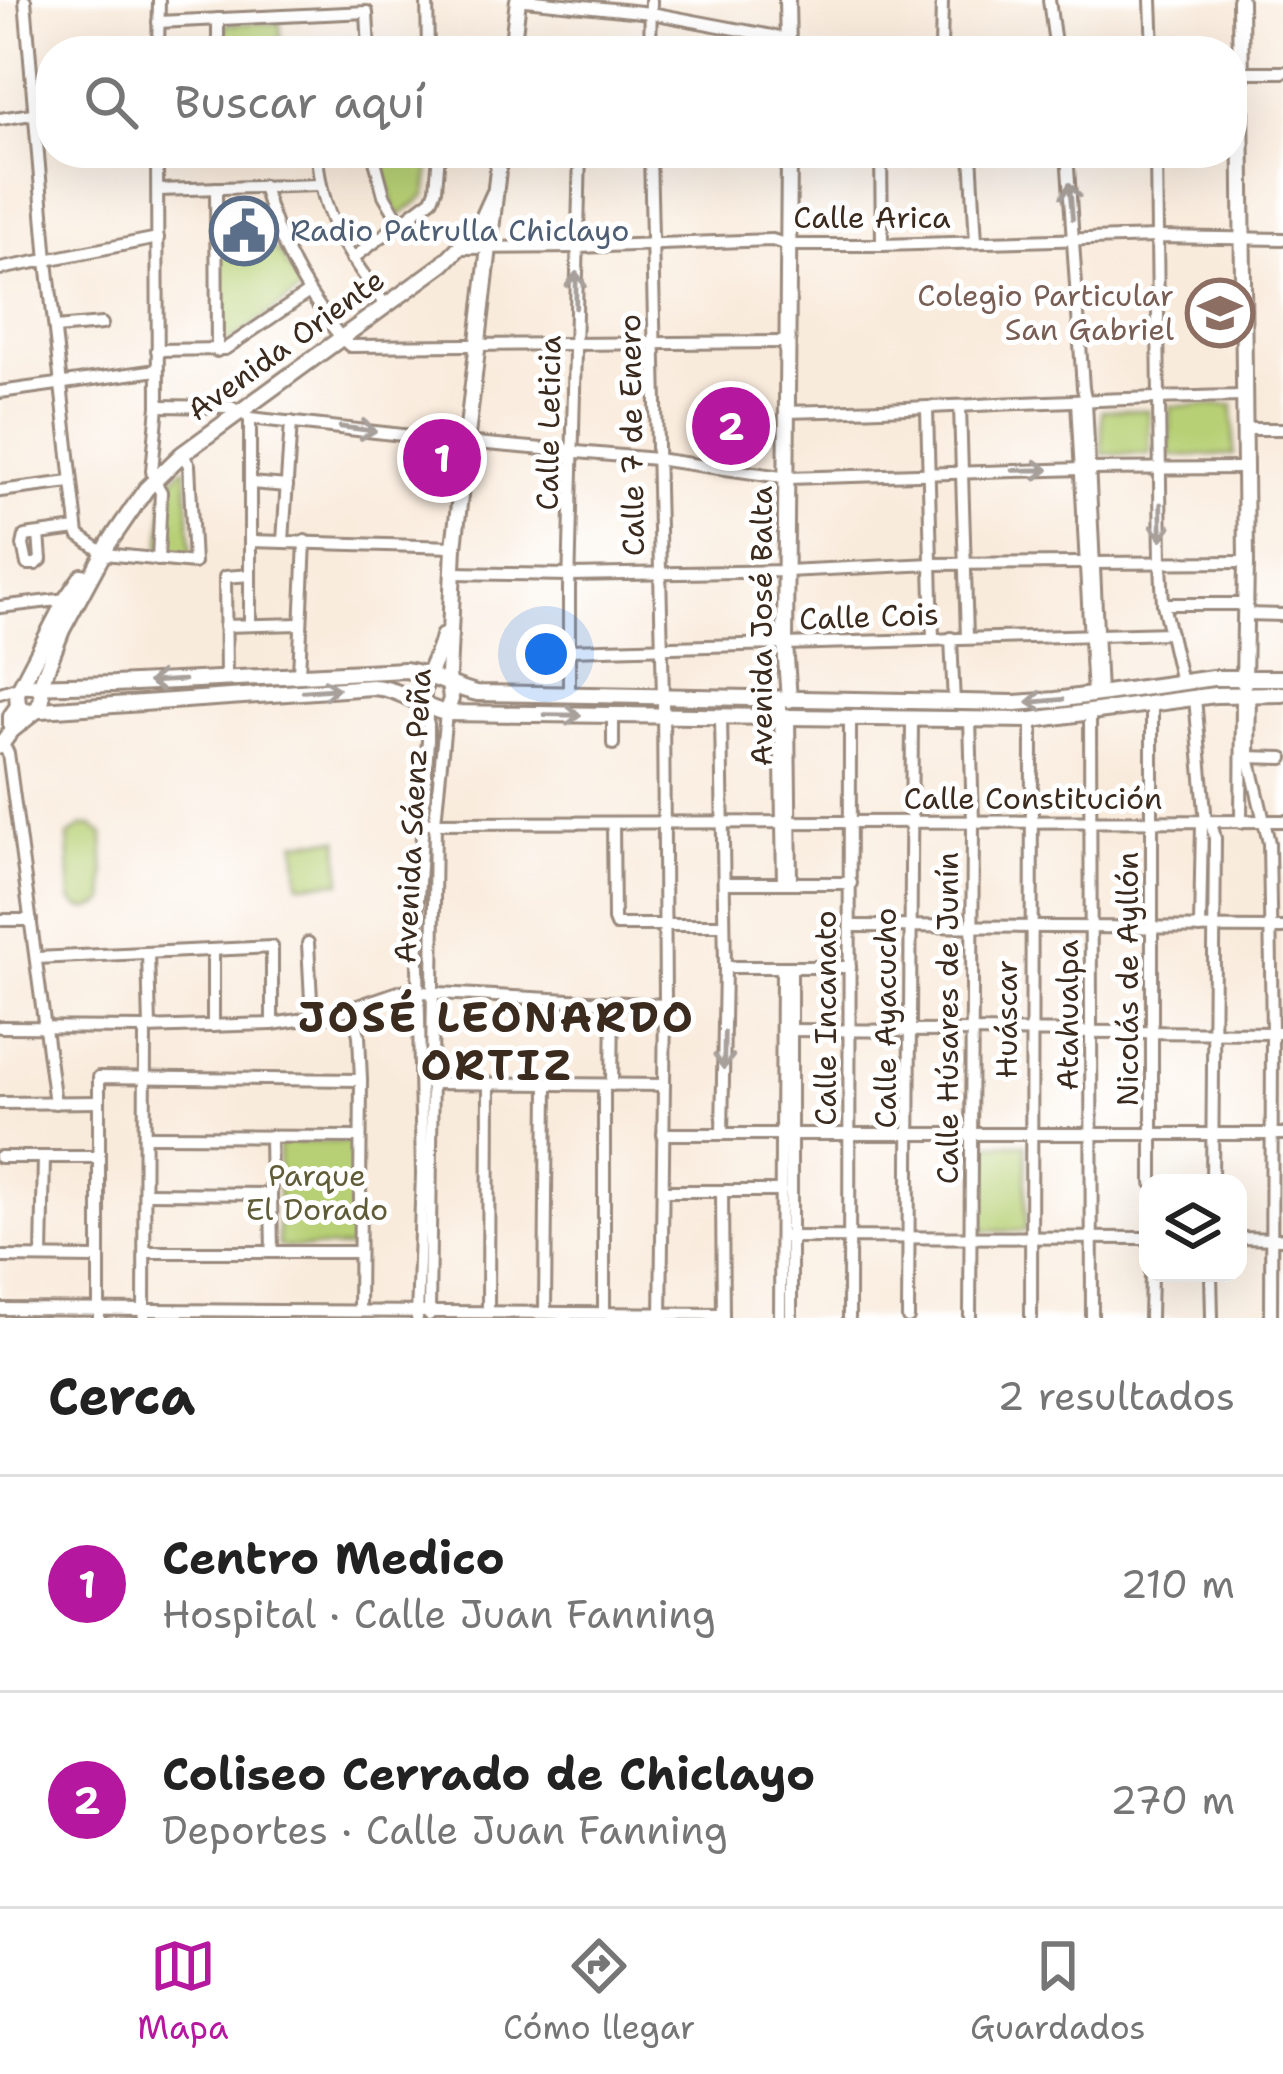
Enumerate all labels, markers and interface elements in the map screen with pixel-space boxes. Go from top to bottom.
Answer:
search box [36,36,1247,168]
icon: search [78,69,144,135]
text: Buscar aquí [174,72,426,132]
one-way arrow [1059,182,1082,221]
public building icon: Radio Patrulla Chiclayo [209,196,279,266]
street label: Calle Arica [793,197,951,238]
place label: Radio Patrulla Chiclayo [290,210,629,251]
street label: Avenida Oriente [179,259,393,430]
one-way arrow [565,271,588,310]
place label: Colegio Particular San Gabriel [917,275,1174,350]
school or university icon: Colegio Particular San Gabriel [1185,278,1255,348]
street label: Calle 7 de Enero [609,314,654,556]
street label: Calle Leticia [526,335,571,511]
pin: 2 [692,381,770,471]
pin: 1 [403,413,481,503]
one-way arrow [338,419,377,441]
one-way arrow [1011,459,1050,482]
street label: Avenida José Balta [741,485,782,766]
one-way arrow [1150,502,1172,541]
street label: Calle Cois [798,594,940,639]
your location [516,624,576,684]
street label: Avenida Sáenz Peña [384,667,441,965]
one-way arrow [147,670,186,693]
one-way arrow [301,678,340,701]
one-way arrow [1027,689,1066,712]
one-way arrow [543,703,582,726]
street label: Calle Constitución [904,778,1162,819]
street label: Calle Húsares de Junín [927,852,968,1184]
street label: Nicolás de Ayllón [1107,852,1148,1106]
street label: Calle Ayacucho [865,907,906,1129]
street label: Calle Incanato [805,910,846,1126]
street label: Atahualpa [1047,939,1088,1091]
street label: Huáscar [986,960,1027,1078]
district label: JOSÉ LEONARDO ORTIZ [298,989,696,1093]
one-way arrow [712,1031,735,1070]
park label: Parque El Dorado [246,1155,388,1230]
map controls [1139,1174,1247,1282]
button: layers [1139,1174,1247,1282]
text: Cerca [48,1362,195,1430]
text: 2 resultados [997,1370,1235,1422]
text: Centro Medico [162,1528,505,1588]
text: 1 [78,1558,96,1610]
text: 210 m [1120,1558,1235,1610]
text: Hospital · Calle Juan Fanning [162,1588,716,1640]
text: Coliseo Cerrado de Chiclayo [162,1744,815,1804]
text: 2 [73,1774,101,1826]
text: 270 m [1110,1774,1235,1826]
text: Deportes · Calle Juan Fanning [162,1804,728,1856]
tab: Mapa [137,1933,229,2050]
tab: Cómo llegar [503,1933,695,2050]
tab: Guardados [970,1933,1146,2050]

